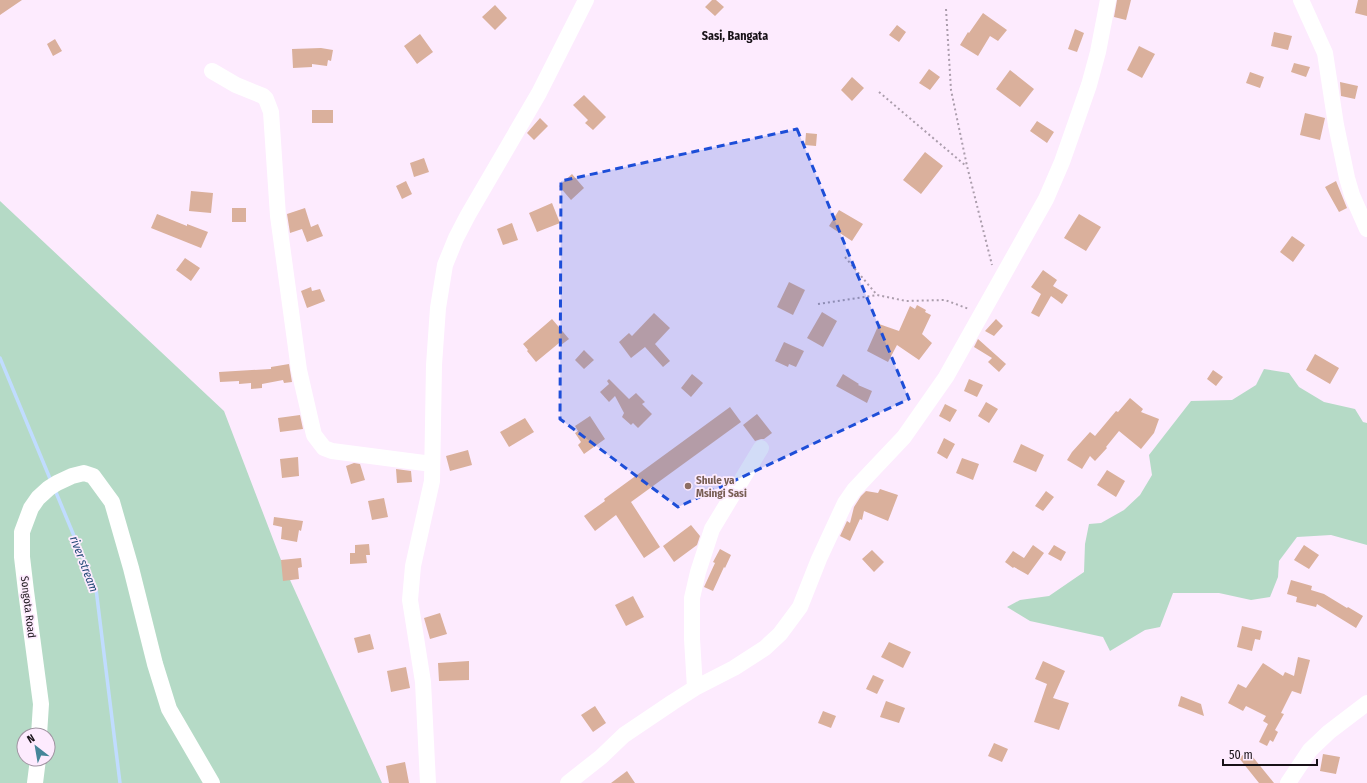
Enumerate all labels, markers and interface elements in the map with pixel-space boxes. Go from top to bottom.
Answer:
district label: Sasi, Bangata [702,29,768,43]
place label: Shule ya Msingi Sasi [696,474,747,500]
marker: Shule ya Msingi Sasi [683,481,693,491]
water label: river stream [67,534,101,594]
street label: Songota Road [18,575,38,639]
north arrow [16,727,56,767]
text: N [25,732,37,746]
scale bar [1223,741,1317,767]
text: 50 m [1229,748,1253,762]

